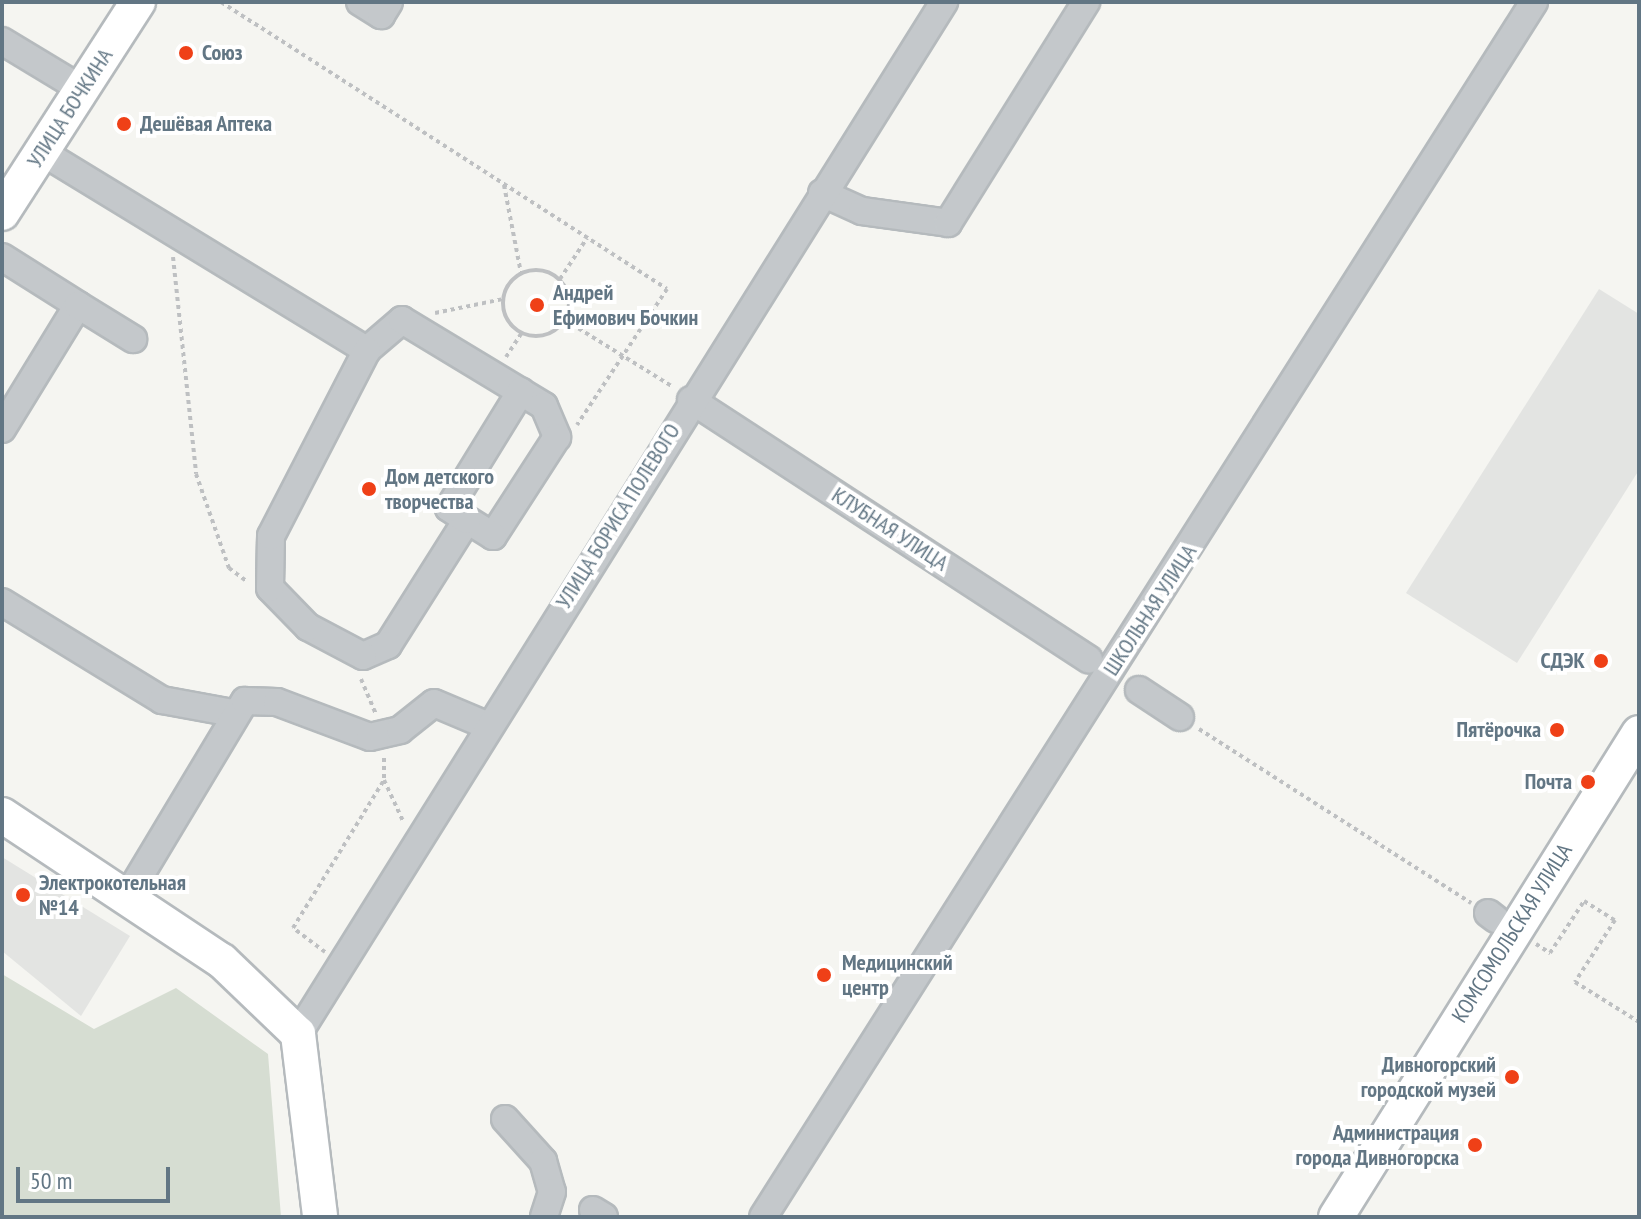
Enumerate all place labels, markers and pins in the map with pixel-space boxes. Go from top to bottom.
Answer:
place label: Союз [202,40,242,66]
marker: Союз [177,44,195,62]
place label: Дешёвая Аптека [140,111,273,137]
marker: Дешёвая Аптека [115,115,133,133]
place label: Андрей Ефимович Бочкин [553,279,698,330]
marker: Андрей Ефимович Бочкин [528,296,546,314]
place label: Дом детского творчества [385,463,494,514]
marker: Дом детского творчества [360,480,378,498]
place label: СДЭК [1541,648,1585,674]
marker: СДЭК [1592,652,1610,670]
place label: Пятёрочка [1456,717,1541,743]
marker: Пятёрочка [1548,721,1566,739]
place label: Почта [1525,769,1572,795]
marker: Почта [1579,773,1597,791]
place label: Электрокотельная №14 [39,869,186,920]
marker: Электрокотельная №14 [14,886,32,904]
place label: Медицинский центр [842,949,953,1000]
marker: Медицинский центр [813,964,835,986]
place label: Дивногорский городской музей [1361,1051,1496,1102]
marker: Дивногорский городской музей [1503,1068,1521,1086]
place label: Администрация города Дивногорска [1295,1119,1459,1170]
marker: Администрация города Дивногорска [1466,1136,1484,1154]

